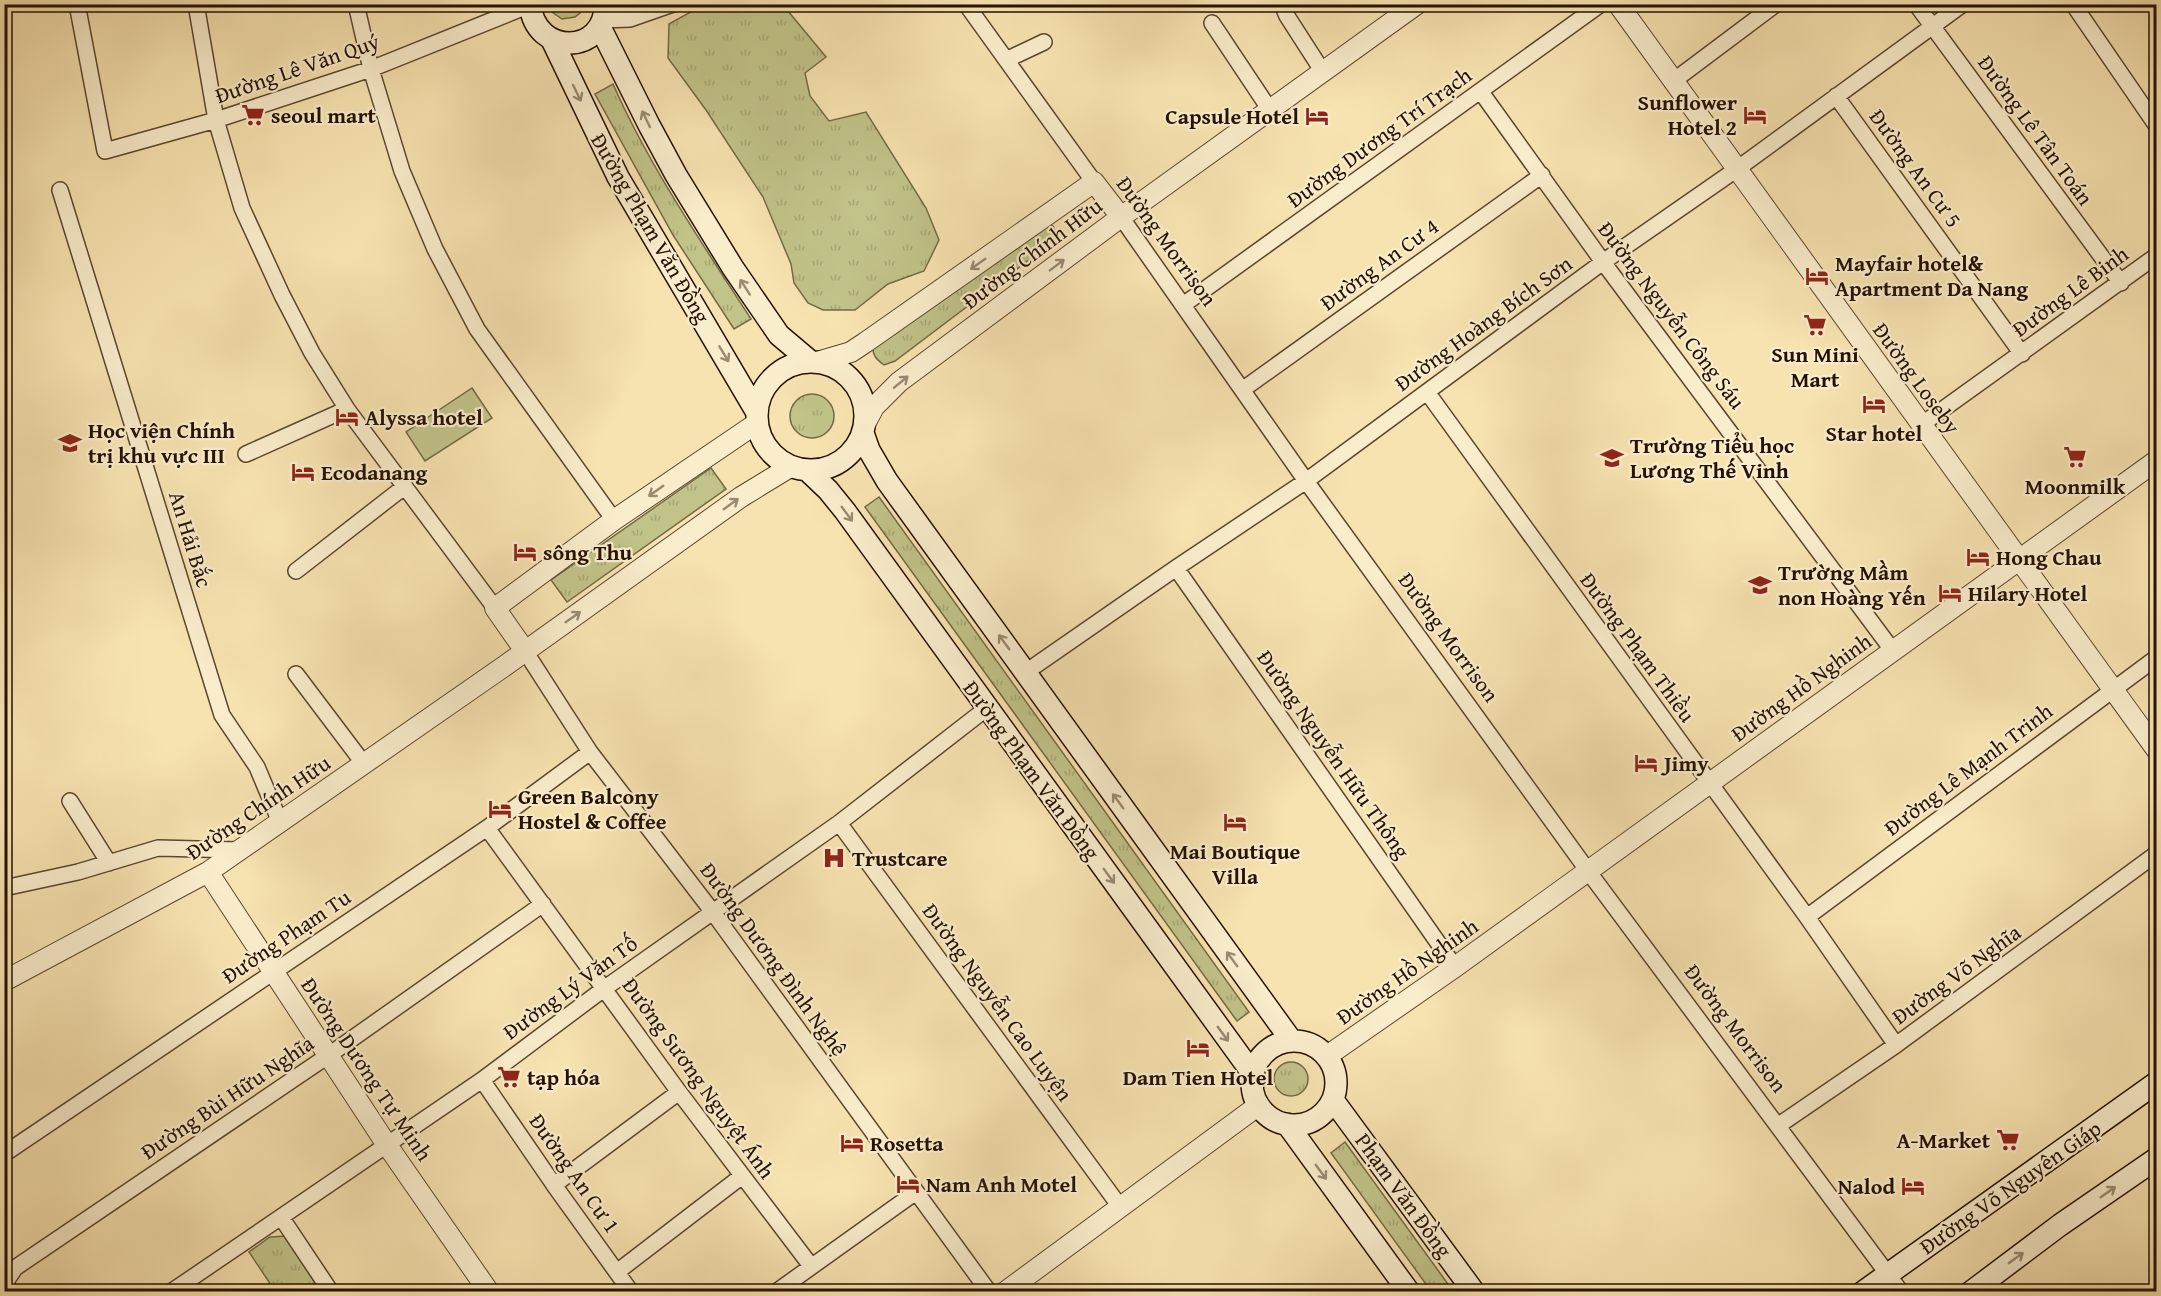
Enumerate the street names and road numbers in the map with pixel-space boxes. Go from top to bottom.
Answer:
street label: Đường Lê Văn Quý [211,25,383,111]
street label: Đường Lê Tân Toán [1970,48,2102,212]
street label: Đường Dương Trí Trạch [1280,59,1478,215]
street label: Đường An Cư 5 [1862,102,1970,234]
street label: Đường Phạm Văn Đồng [583,127,719,329]
street label: Đường Morrison [1109,169,1225,313]
street label: Đường Chính Hữu [955,190,1109,316]
street label: Đường An Cư 4 [1313,210,1445,318]
street label: Đường Nguyễn Công Sáu [1591,214,1753,416]
street label: Đường Lê Binh [2005,237,2135,344]
street label: Đường Hoàng Bích Sơn [1388,247,1579,398]
street label: Đường Loseby [1866,316,1968,440]
street label: An Hải Bắc [161,487,221,591]
street label: Đường Morrison [1391,565,1507,709]
street label: Đường Phạm Thiều [1573,566,1703,729]
street label: Đường Hồ Nghinh [1724,625,1878,749]
street label: Đường Nguyễn Hữu Thông [1250,643,1418,865]
street label: Đường Phạm Văn Đồng [956,674,1108,866]
street label: Đường Lê Mạnh Trinh [1877,695,2060,843]
street label: Đường Chính Hữu [179,747,337,867]
street label: Đường Dương Đình Nghệ [693,856,855,1062]
street label: Đường Phạm Tu [215,881,357,991]
street label: Đường Nguyễn Cao Luyện [915,896,1081,1108]
street label: Đường Hồ Nghinh [1329,910,1485,1032]
street label: Đường Võ Nghĩa [1885,916,2028,1032]
street label: Đường Lý Văn Tố [496,927,644,1047]
street label: Đường Morrison [1677,957,1795,1099]
street label: Đường Dương Tự Minh [294,971,441,1168]
street label: Đường Sương Nguyệt Ánh [615,971,783,1186]
street label: Đường Bùi Hữu Nghĩa [134,1027,320,1167]
street label: Đường An Cư 1 [522,1107,628,1239]
street label: Đường Võ Nguyên Giáp [1913,1112,2107,1262]
street label: Phạm Văn Đồng [1348,1126,1460,1264]

